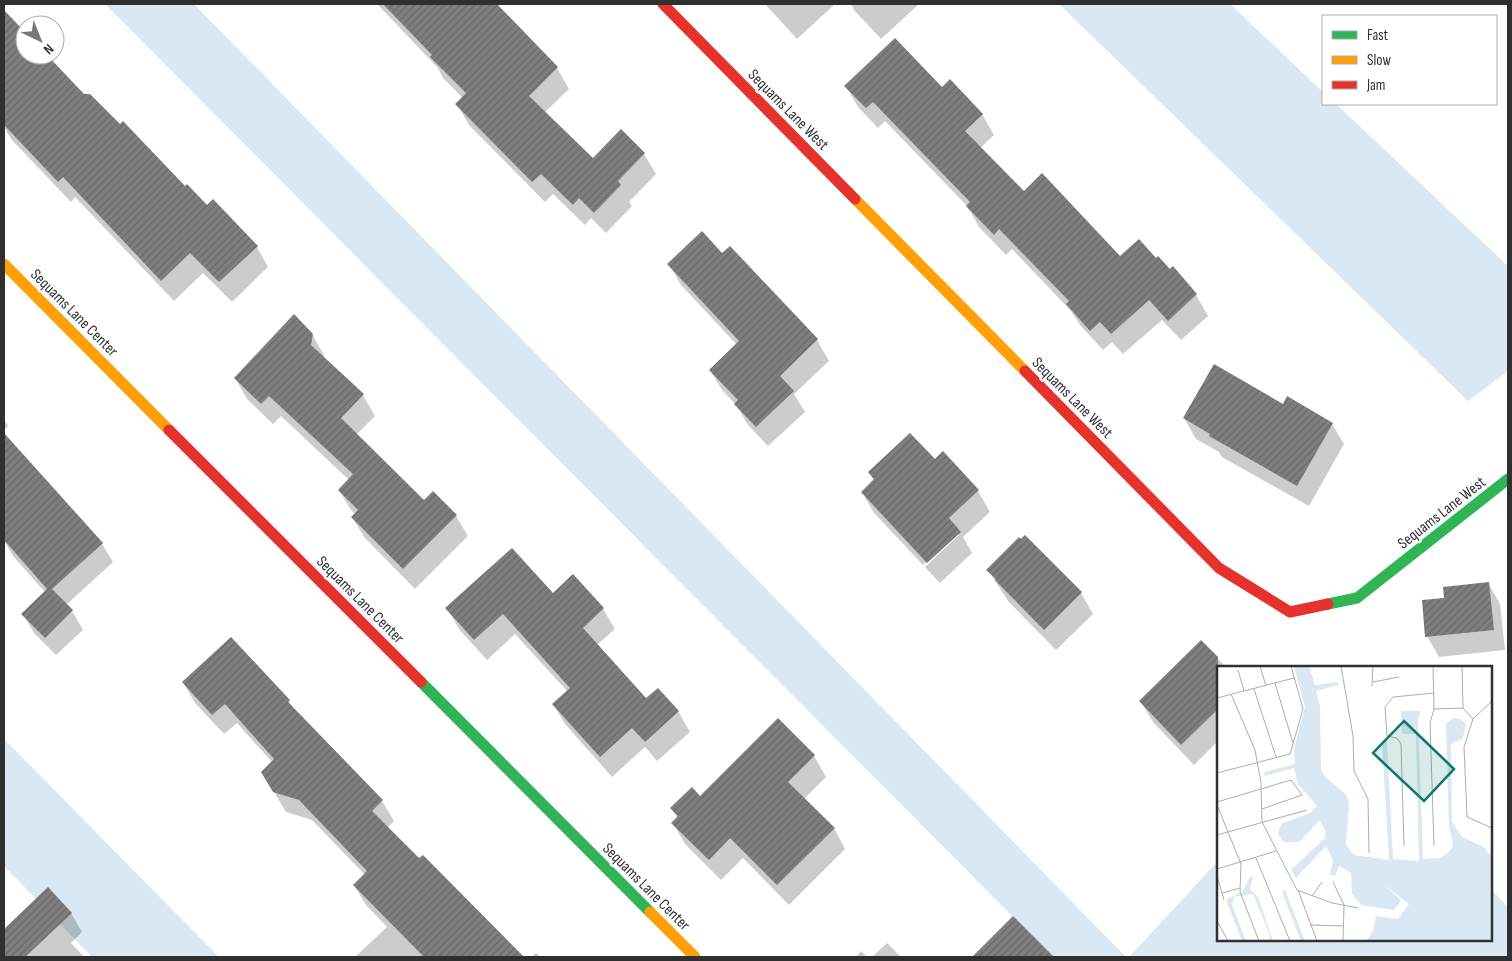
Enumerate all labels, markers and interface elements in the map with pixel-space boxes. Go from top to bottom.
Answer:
north arrow [15,15,65,65]
legend [1322,15,1497,105]
text: Fast [1367,26,1389,45]
text: N [40,40,57,58]
text: Slow [1367,51,1391,70]
street label: Sequams Lane West [744,66,832,154]
text: Jam [1366,76,1385,95]
street label: Sequams Lane Center [26,265,122,361]
street label: Sequams Lane West [1028,354,1116,442]
street label: Sequams Lane West [1394,473,1490,553]
street label: Sequams Lane Center [312,552,408,648]
inset map [1217,666,1492,941]
street label: Sequams Lane Center [598,839,694,935]

